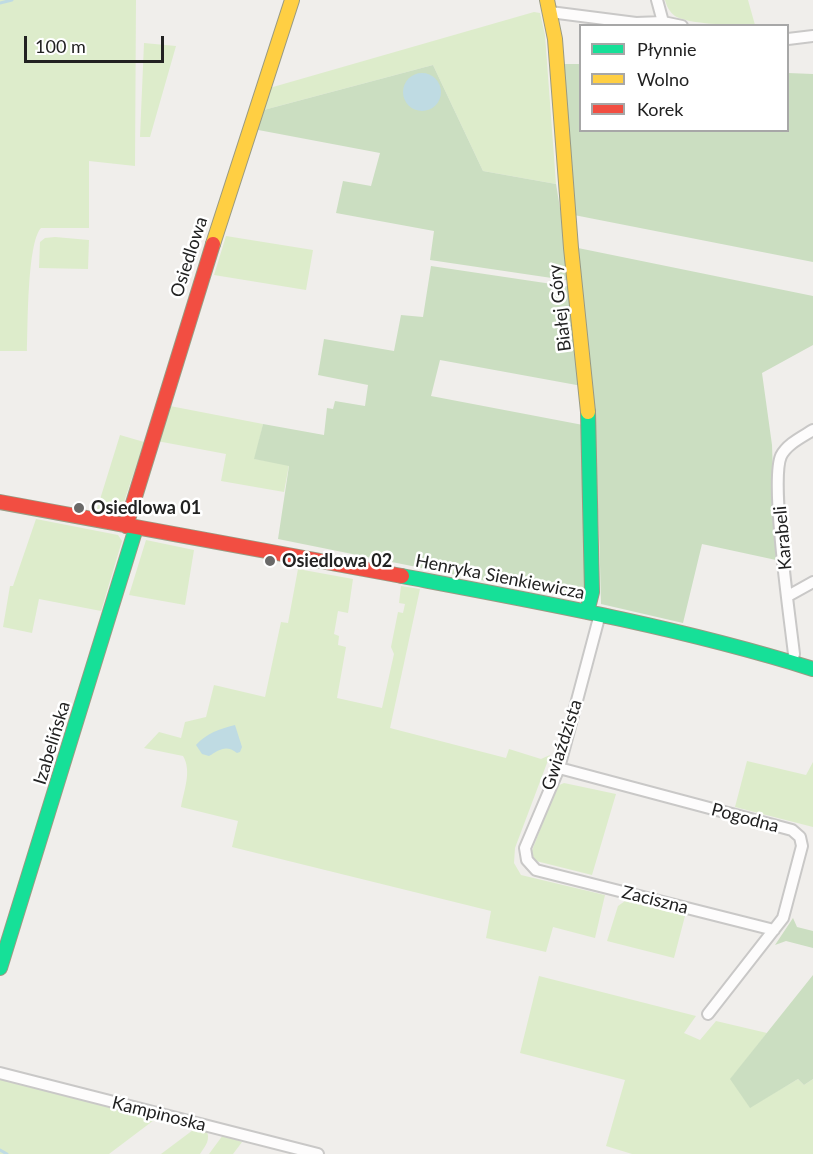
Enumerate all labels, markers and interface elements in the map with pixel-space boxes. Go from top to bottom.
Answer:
scale bar [27,24,166,62]
legend [579,24,789,132]
text: 100 m [35,35,86,57]
text: Płynnie [637,38,697,60]
text: Wolno [637,68,689,90]
text: Korek [637,98,683,120]
street label: Osiedlowa [166,214,212,300]
street label: Białej Góry [544,263,576,353]
place label: Osiedlowa 01 [91,497,201,519]
marker: Osiedlowa 01 [72,501,86,515]
street label: Karabeli [769,505,797,571]
place label: Osiedlowa 02 [282,550,392,572]
street label: Henryka Sienkiewicza [413,550,587,604]
marker: Osiedlowa 02 [263,554,277,568]
street label: Gwiaździsta [537,697,587,793]
street label: Izabelińska [29,699,75,787]
street label: Pogodna [709,799,781,837]
street label: Zaciszna [620,881,690,919]
street label: Kampinoska [110,1092,208,1136]

